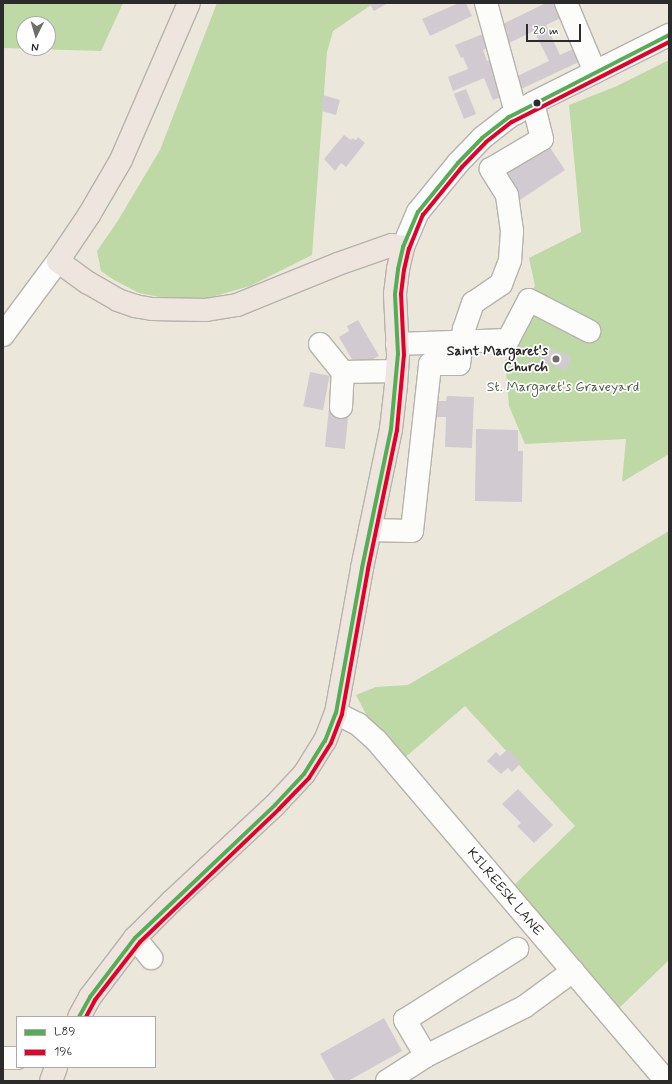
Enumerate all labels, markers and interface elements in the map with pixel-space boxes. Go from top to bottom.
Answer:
north arrow [16,16,56,56]
scale bar [528,16,583,42]
text: 20 m [533,23,559,39]
text: N [31,40,39,54]
unlabelled marker [532,98,542,108]
place label: Saint Margaret's Church [447,343,548,376]
marker: Saint Margaret's Church [551,354,561,364]
park label: St. Margaret's Graveyard [488,379,638,395]
street label: KILREESK LANE [463,845,547,939]
legend [16,1016,156,1068]
text: L89 [54,1024,75,1040]
text: 196 [54,1044,72,1060]

